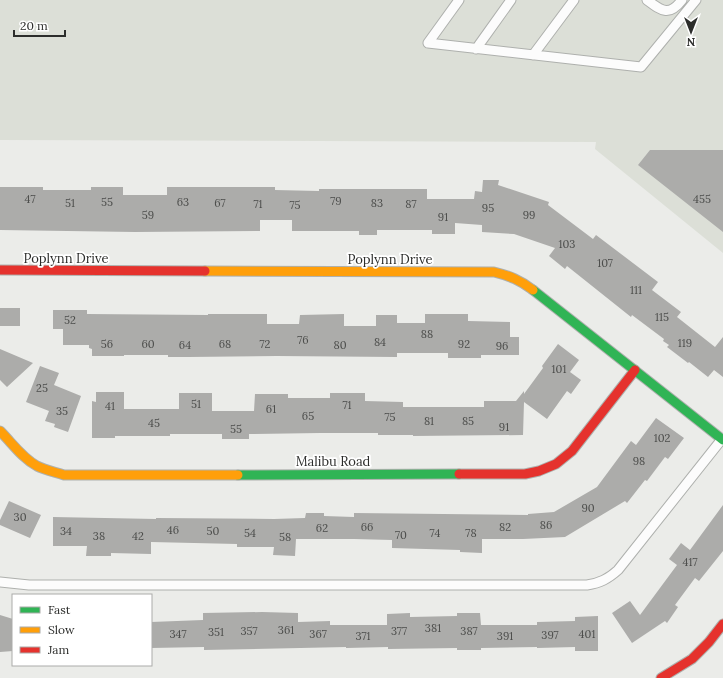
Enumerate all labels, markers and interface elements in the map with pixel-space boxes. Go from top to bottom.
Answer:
scale bar [14,12,65,38]
north arrow [671,12,711,52]
text: 20 m [20,18,48,33]
text: N [686,35,695,49]
house number: 47 [24,192,36,206]
house number: 455 [693,192,711,206]
house number: 79 [330,194,342,208]
house number: 55 [101,195,113,209]
house number: 63 [177,195,189,209]
house number: 51 [65,196,75,210]
house number: 67 [214,196,226,210]
house number: 83 [371,196,383,210]
house number: 71 [253,197,263,211]
house number: 87 [405,197,417,211]
house number: 75 [289,198,301,212]
house number: 95 [482,201,494,215]
house number: 59 [142,208,154,222]
house number: 99 [523,208,535,222]
house number: 91 [438,210,448,224]
house number: 103 [559,237,575,251]
street label: Poplynn Drive [23,250,109,267]
street label: Poplynn Drive [347,251,433,268]
house number: 107 [597,256,613,270]
house number: 111 [630,283,642,297]
house number: 115 [655,310,669,324]
house number: 52 [64,313,76,327]
house number: 88 [421,327,433,341]
house number: 76 [297,333,309,347]
house number: 84 [374,335,386,349]
house number: 119 [678,336,692,350]
house number: 56 [101,337,113,351]
house number: 60 [141,337,155,351]
house number: 68 [219,337,231,351]
house number: 72 [260,337,271,351]
house number: 92 [458,337,470,351]
house number: 64 [179,338,191,352]
house number: 80 [333,338,347,352]
house number: 96 [496,339,508,353]
house number: 101 [552,362,566,376]
house number: 25 [36,381,48,395]
house number: 51 [191,397,201,411]
house number: 71 [342,398,352,412]
house number: 41 [105,399,115,413]
house number: 61 [266,402,276,416]
house number: 35 [56,404,68,418]
house number: 65 [302,409,314,423]
house number: 75 [384,410,396,424]
house number: 81 [424,414,434,428]
house number: 85 [462,414,474,428]
house number: 45 [148,416,160,430]
house number: 91 [499,420,509,434]
house number: 55 [230,422,242,436]
house number: 102 [654,431,670,445]
street label: Malibu Road [296,453,371,470]
house number: 98 [633,454,645,468]
house number: 90 [581,501,595,515]
house number: 30 [14,510,27,524]
house number: 86 [540,518,552,532]
house number: 66 [361,520,373,534]
house number: 82 [499,520,511,534]
house number: 62 [316,521,328,535]
house number: 46 [167,523,179,537]
house number: 34 [60,524,72,538]
house number: 50 [207,524,220,538]
house number: 54 [244,526,256,540]
house number: 74 [430,526,440,540]
house number: 78 [465,526,477,540]
house number: 70 [395,528,407,542]
house number: 38 [93,529,105,543]
house number: 42 [132,529,144,543]
house number: 58 [279,530,291,544]
house number: 417 [682,555,698,569]
legend [12,594,152,666]
text: Fast [48,602,71,617]
house number: 381 [425,621,441,635]
text: Slow [48,622,75,637]
house number: 361 [278,623,294,637]
house number: 357 [240,624,258,638]
house number: 377 [391,624,407,638]
house number: 387 [460,624,478,638]
house number: 351 [208,625,224,639]
house number: 347 [169,627,187,641]
house number: 367 [309,627,327,641]
house number: 401 [579,627,595,641]
house number: 397 [541,628,559,642]
house number: 371 [356,629,370,643]
house number: 391 [497,629,513,643]
text: Jam [47,642,69,657]

